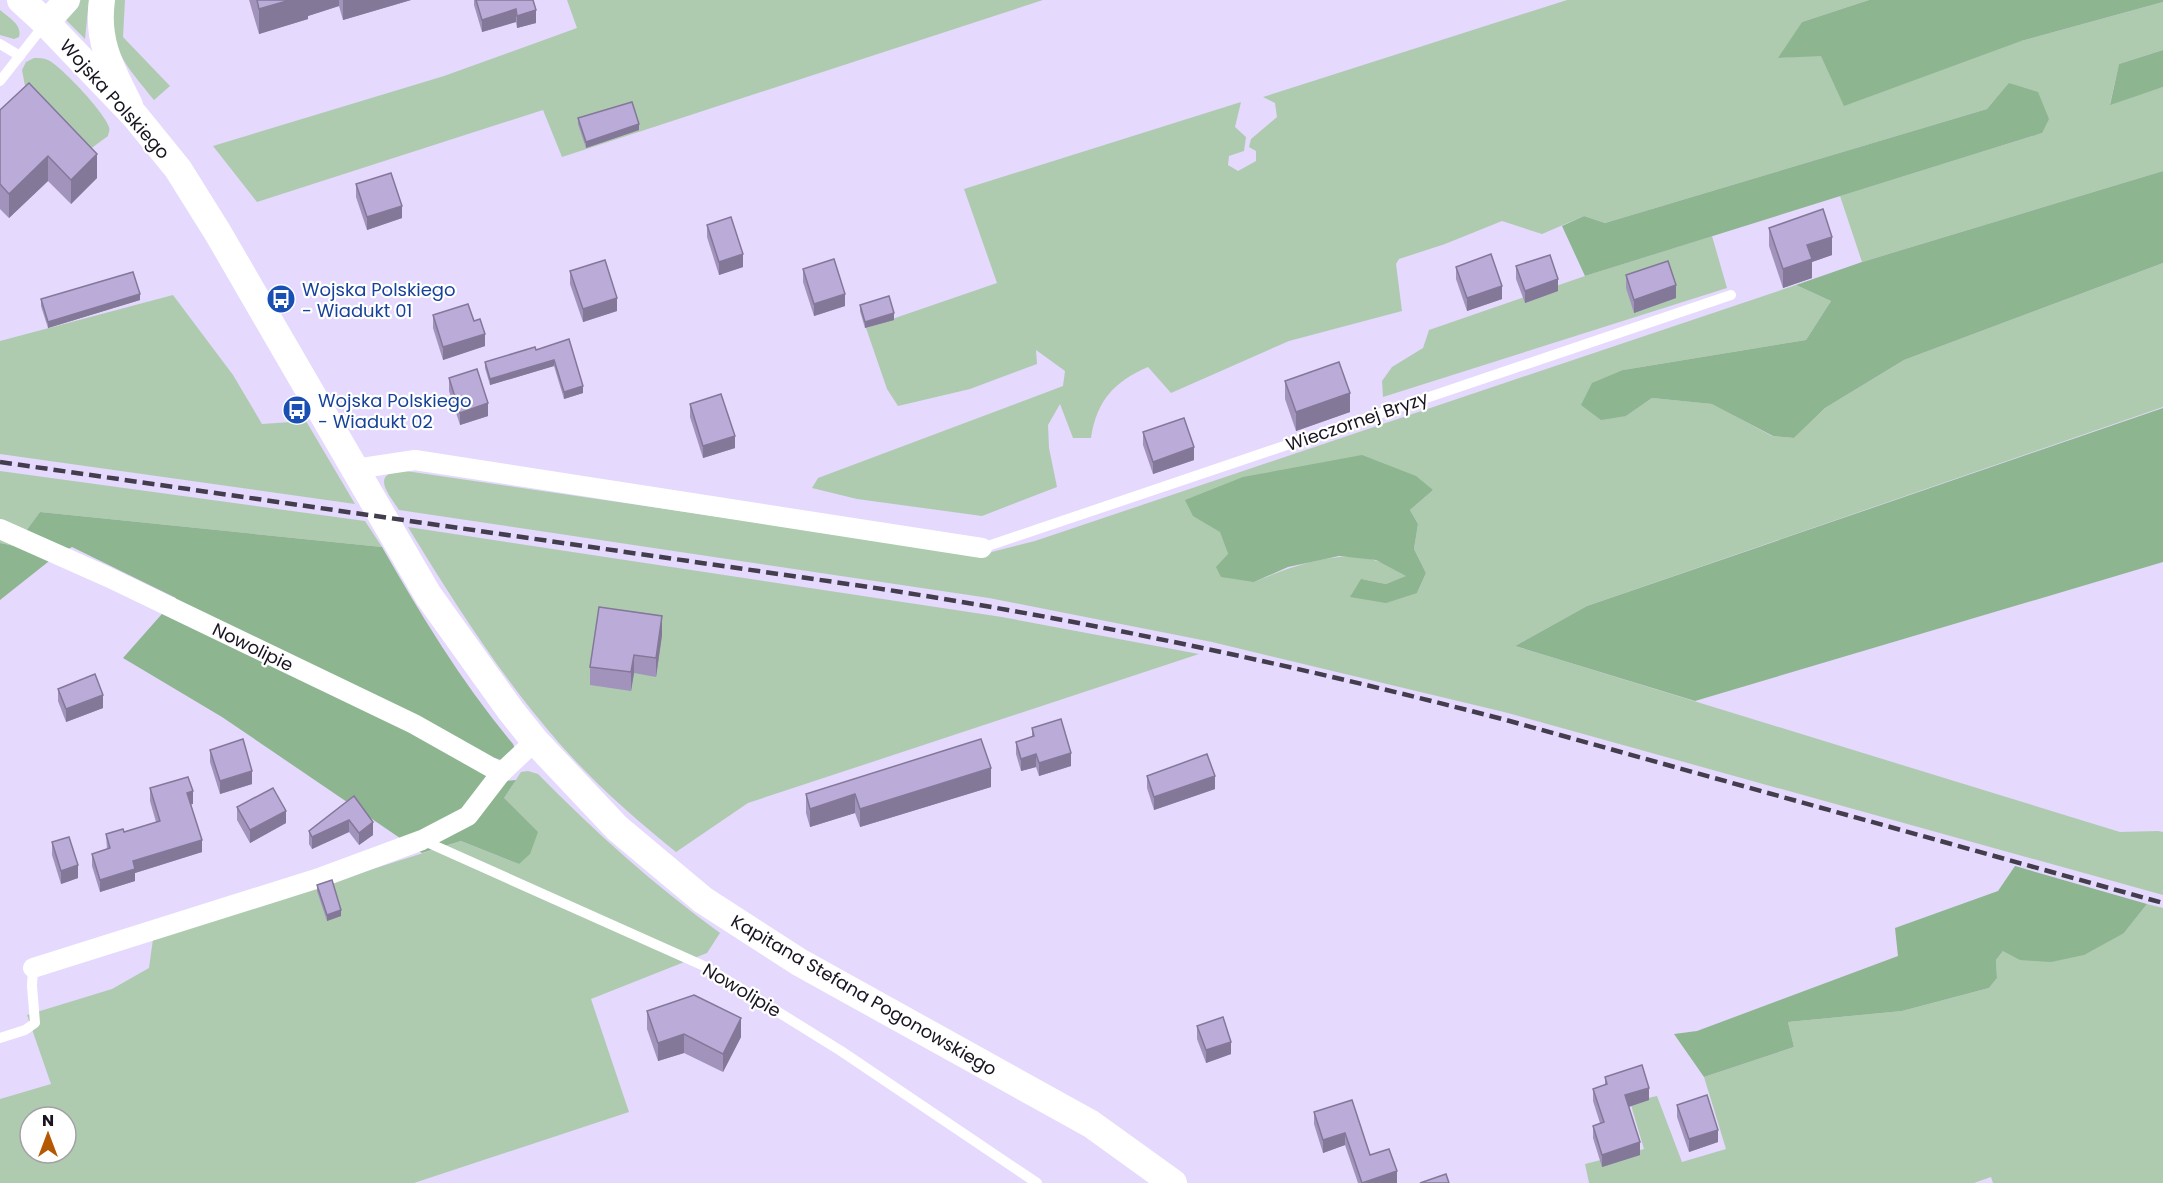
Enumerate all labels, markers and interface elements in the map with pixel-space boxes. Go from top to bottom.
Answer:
street label: Wojska Polskiego [54,34,176,164]
place label: Wojska Polskiego - Wiadukt 01 [302,277,456,323]
bus stop icon: Wojska Polskiego - Wiadukt 01 [265,283,297,315]
street label: Wieczornej Bryzy [1283,385,1431,457]
place label: Wojska Polskiego - Wiadukt 02 [318,388,472,434]
bus stop icon: Wojska Polskiego - Wiadukt 02 [281,394,313,426]
street label: Nowolipie [208,617,298,677]
street label: Kapitana Stefana Pogonowskiego [727,908,1001,1082]
street label: Nowolipie [698,957,786,1023]
north arrow [18,1105,78,1165]
text: N [42,1109,54,1132]

